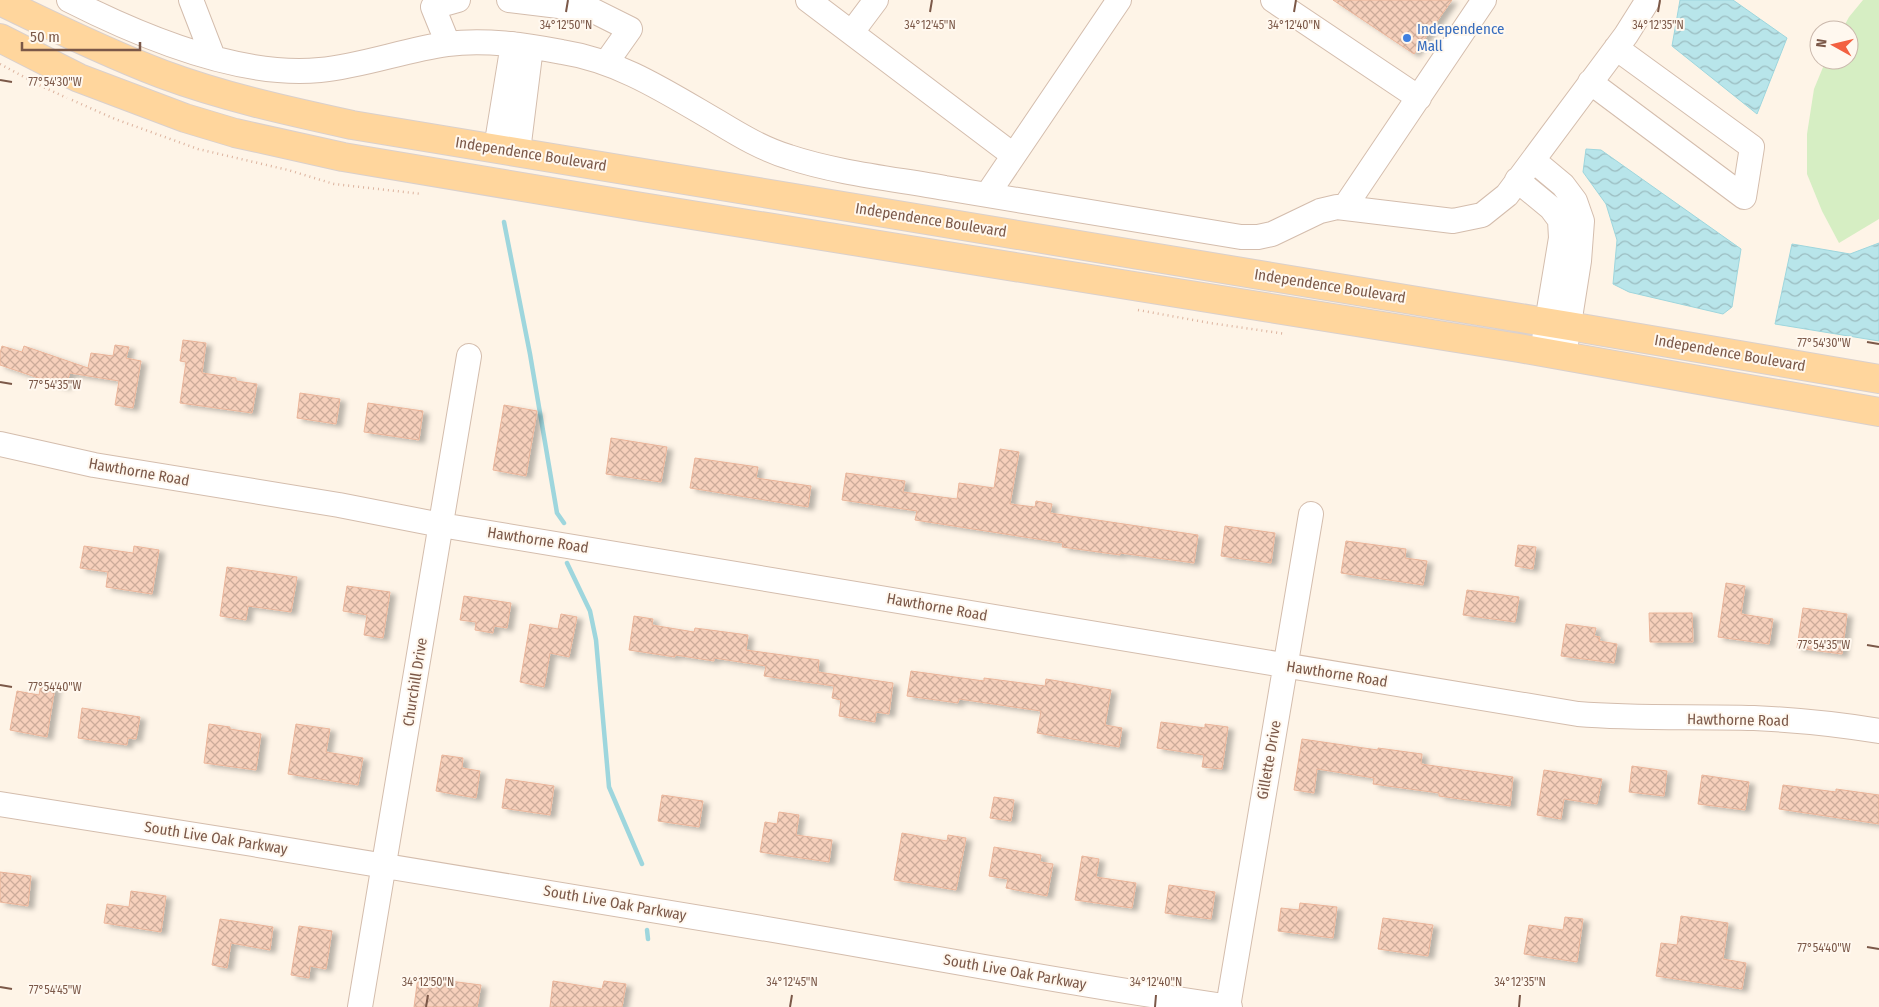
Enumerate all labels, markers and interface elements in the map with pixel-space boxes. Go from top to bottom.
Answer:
text: 34°12'50"N [540,18,592,32]
text: 34°12'45"N [904,18,956,32]
text: 34°12'40"N [1268,18,1320,32]
text: 34°12'35"N [1632,18,1684,32]
scale bar [22,20,140,52]
place label: Independence Mall [1417,20,1504,55]
north arrow [1809,20,1859,70]
text: 50 m [30,28,60,46]
marker: Independence Mall [1401,32,1413,44]
text: N [1813,38,1831,49]
text: 77°54'30"W [28,75,82,89]
street label: Independence Boulevard [454,133,608,175]
street label: Independence Boulevard [854,199,1008,241]
street label: Independence Boulevard [1253,265,1407,307]
street label: Independence Boulevard [1653,331,1807,375]
text: 77°54'30"W [1797,336,1851,350]
text: 77°54'35"W [29,378,81,392]
street label: Hawthorne Road [87,454,191,490]
street label: Hawthorne Road [486,523,590,557]
street label: Hawthorne Road [885,589,989,625]
street label: Churchill Drive [399,636,431,728]
text: 77°54'35"W [1798,638,1850,652]
street label: Hawthorne Road [1285,657,1389,691]
text: 77°54'40"W [28,680,82,694]
street label: Hawthorne Road [1687,710,1789,730]
street label: Gillette Drive [1253,719,1285,801]
street label: South Live Oak Parkway [143,818,289,858]
street label: South Live Oak Parkway [542,882,688,924]
text: 77°54'40"W [1797,941,1851,955]
street label: South Live Oak Parkway [942,951,1088,993]
text: 34°12'50"N [402,975,454,989]
text: 34°12'45"N [766,975,818,989]
text: 34°12'40"N [1130,975,1182,989]
text: 34°12'35"N [1494,975,1546,989]
text: 77°54'45"W [29,983,81,997]

